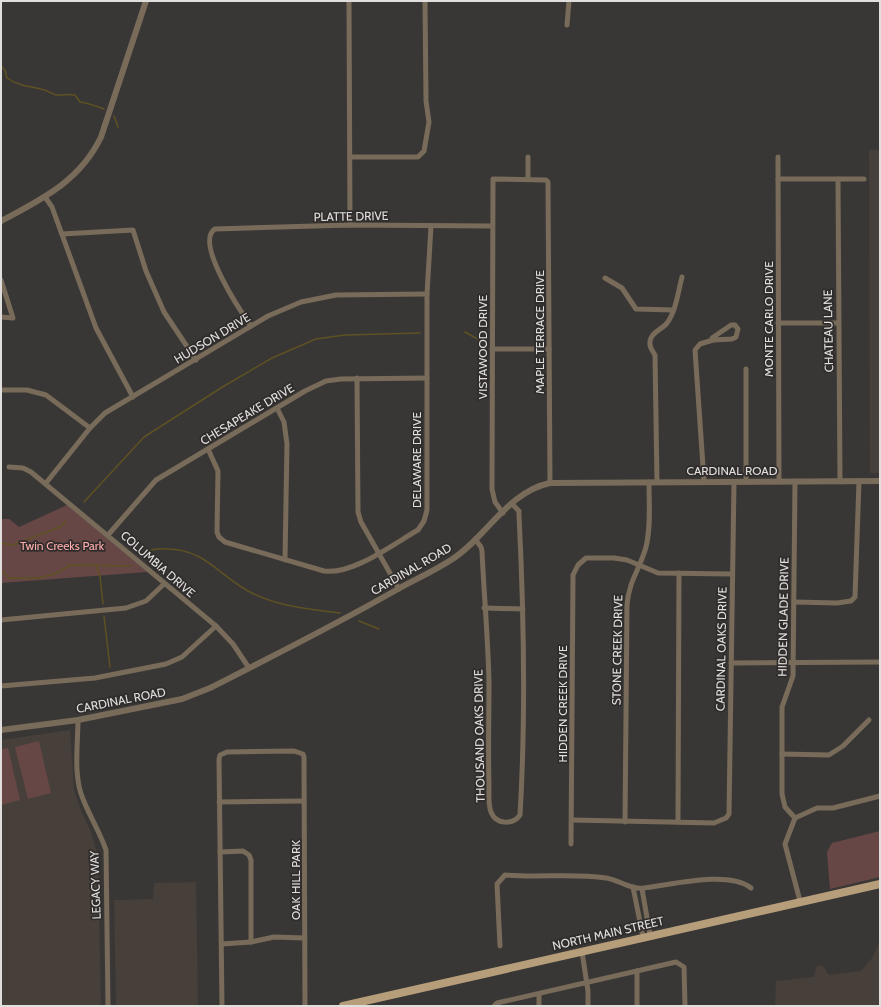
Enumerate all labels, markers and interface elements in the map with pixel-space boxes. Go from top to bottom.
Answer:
street label: PLATTE DRIVE [313,208,389,224]
street label: MONTE CARLO DRIVE [761,261,776,377]
street label: MAPLE TERRACE DRIVE [532,270,547,394]
street label: CHATEAU LANE [820,289,836,372]
street label: VISTAWOOD DRIVE [475,295,490,399]
street label: HUDSON DRIVE [171,309,253,367]
street label: CHESAPEAKE DRIVE [197,380,297,448]
street label: DELAWARE DRIVE [409,412,424,508]
street label: CARDINAL ROAD [687,463,778,478]
street label: COLUMBIA DRIVE [118,528,199,601]
park label: Twin Creeks Park [20,538,105,553]
street label: CARDINAL ROAD [368,540,454,598]
street label: HIDDEN GLADE DRIVE [774,557,792,677]
street label: CARDINAL OAKS DRIVE [712,586,730,711]
street label: STONE CREEK DRIVE [609,594,625,705]
street label: HIDDEN CREEK DRIVE [555,645,570,763]
street label: THOUSAND OAKS DRIVE [470,669,488,803]
street label: CARDINAL ROAD [75,684,167,716]
street label: OAK HILL PARK [288,840,303,920]
street label: LEGACY WAY [86,850,104,920]
street label: NORTH MAIN STREET [551,913,666,953]

